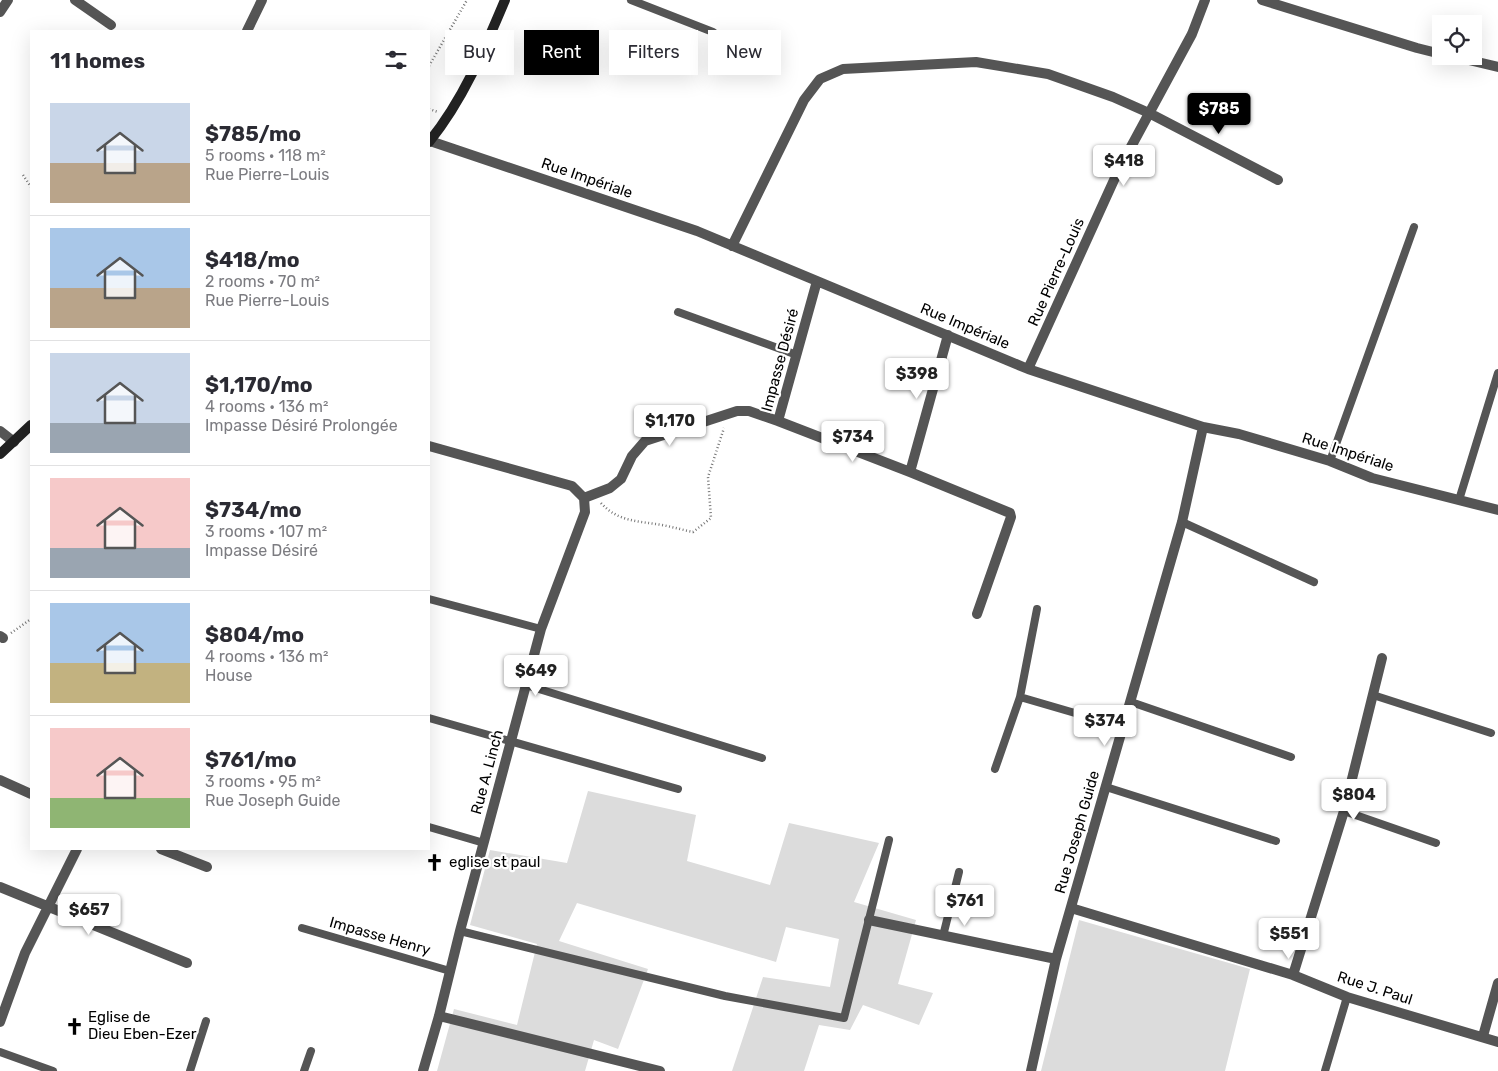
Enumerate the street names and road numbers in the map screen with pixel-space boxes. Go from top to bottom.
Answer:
street label: Rue Impériale [539,154,635,202]
street label: Rue Pierre-Louis [1024,215,1088,329]
street label: Rue Impériale [918,299,1012,353]
street label: Impasse Désiré [758,306,802,414]
street label: Rue Impériale [1300,429,1396,475]
street label: Rue A. Linch [467,728,507,816]
street label: Rue Joseph Guide [1051,768,1103,896]
street label: Impasse Henry [327,913,433,959]
street label: Rue J. Paul [1335,967,1415,1009]

